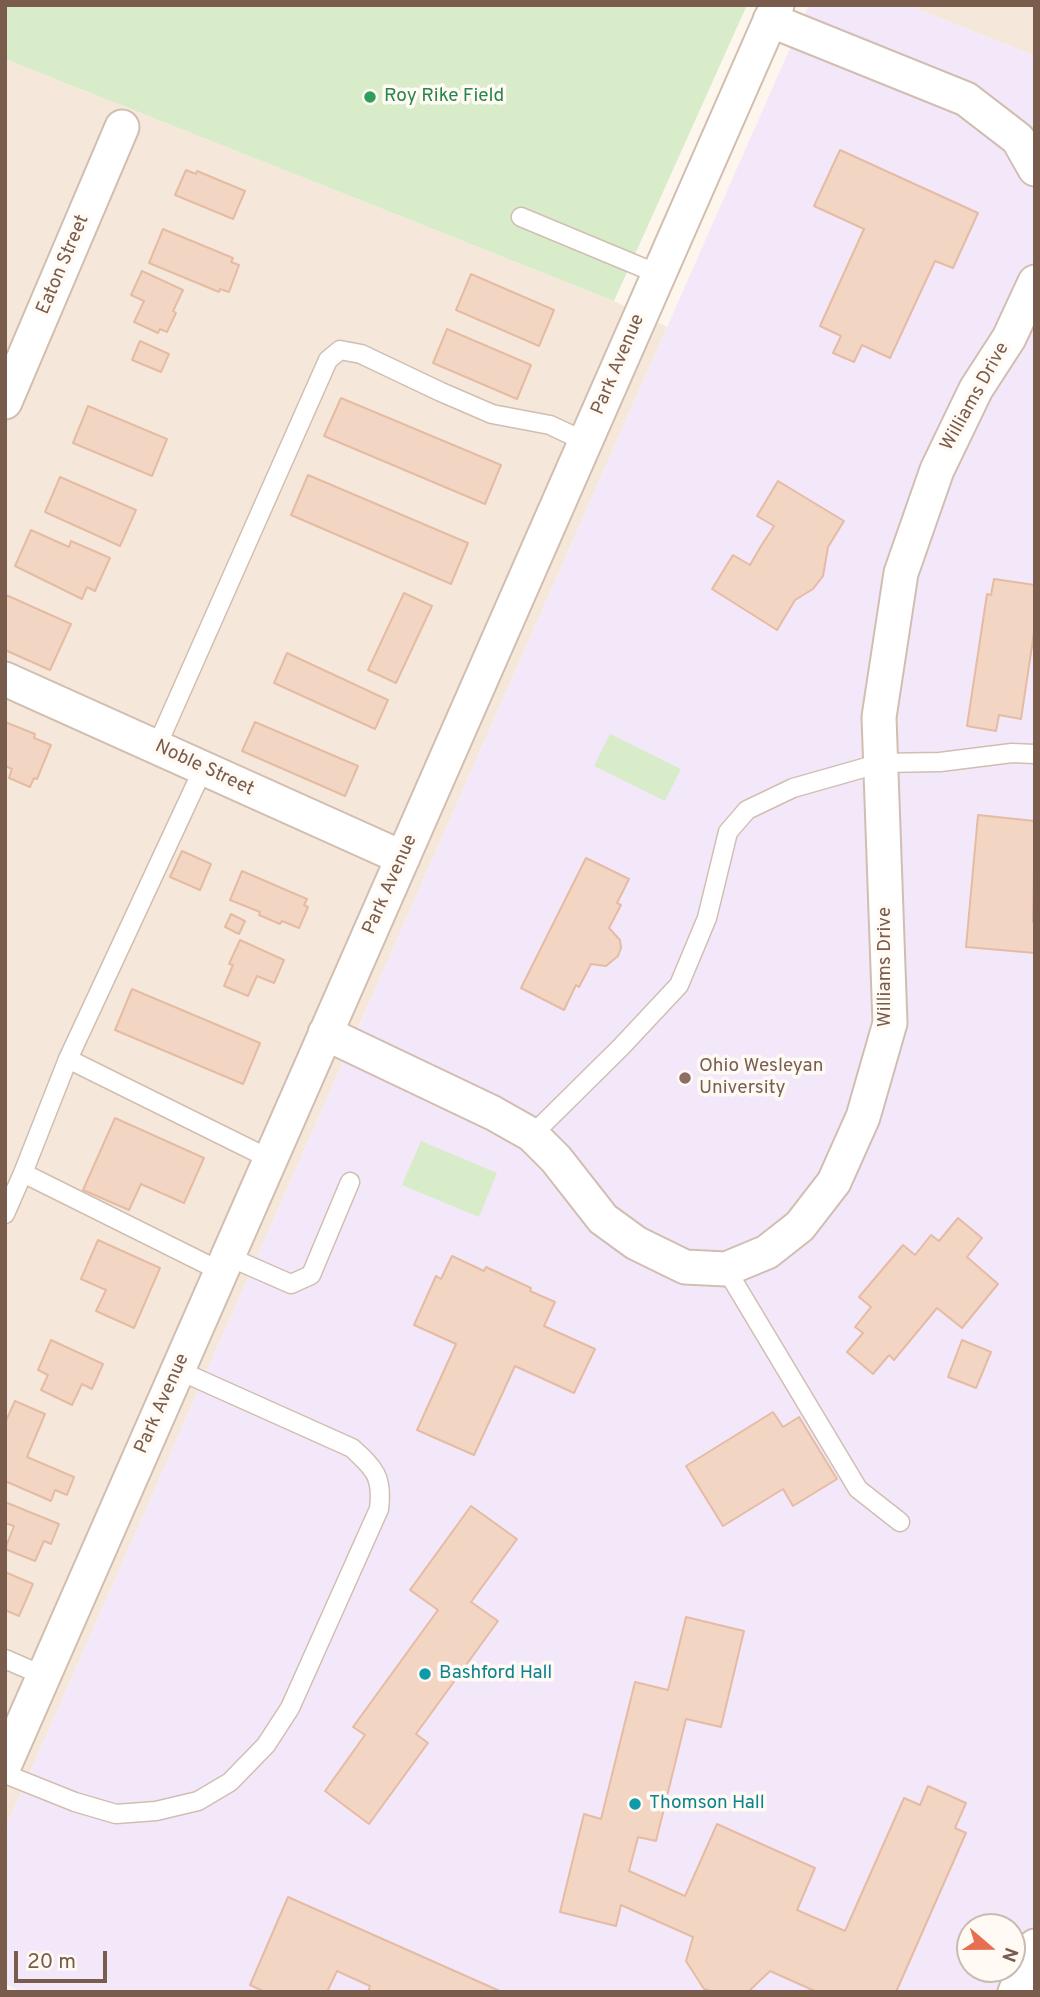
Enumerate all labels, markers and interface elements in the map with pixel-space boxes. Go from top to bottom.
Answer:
place label: Roy Rike Field [384,86,504,108]
marker: Roy Rike Field [362,89,378,105]
street label: Eaton Street [33,212,95,318]
street label: Park Avenue [588,311,650,419]
street label: Williams Drive [937,339,1015,455]
street label: Noble Street [151,736,257,802]
street label: Park Avenue [359,831,423,939]
street label: Williams Drive [875,907,897,1027]
place label: Ohio Wesleyan University [699,1056,823,1100]
marker: Ohio Wesleyan University [677,1070,693,1086]
street label: Park Avenue [131,1350,195,1458]
place label: Bashford Hall [439,1663,552,1685]
marker: Bashford Hall [417,1666,433,1682]
place label: Thomson Hall [649,1793,765,1815]
marker: Thomson Hall [627,1796,643,1812]
north arrow [956,1913,1026,1983]
scale bar [18,1938,110,1982]
text: N [995,1944,1022,1965]
text: 20 m [27,1949,76,1976]

